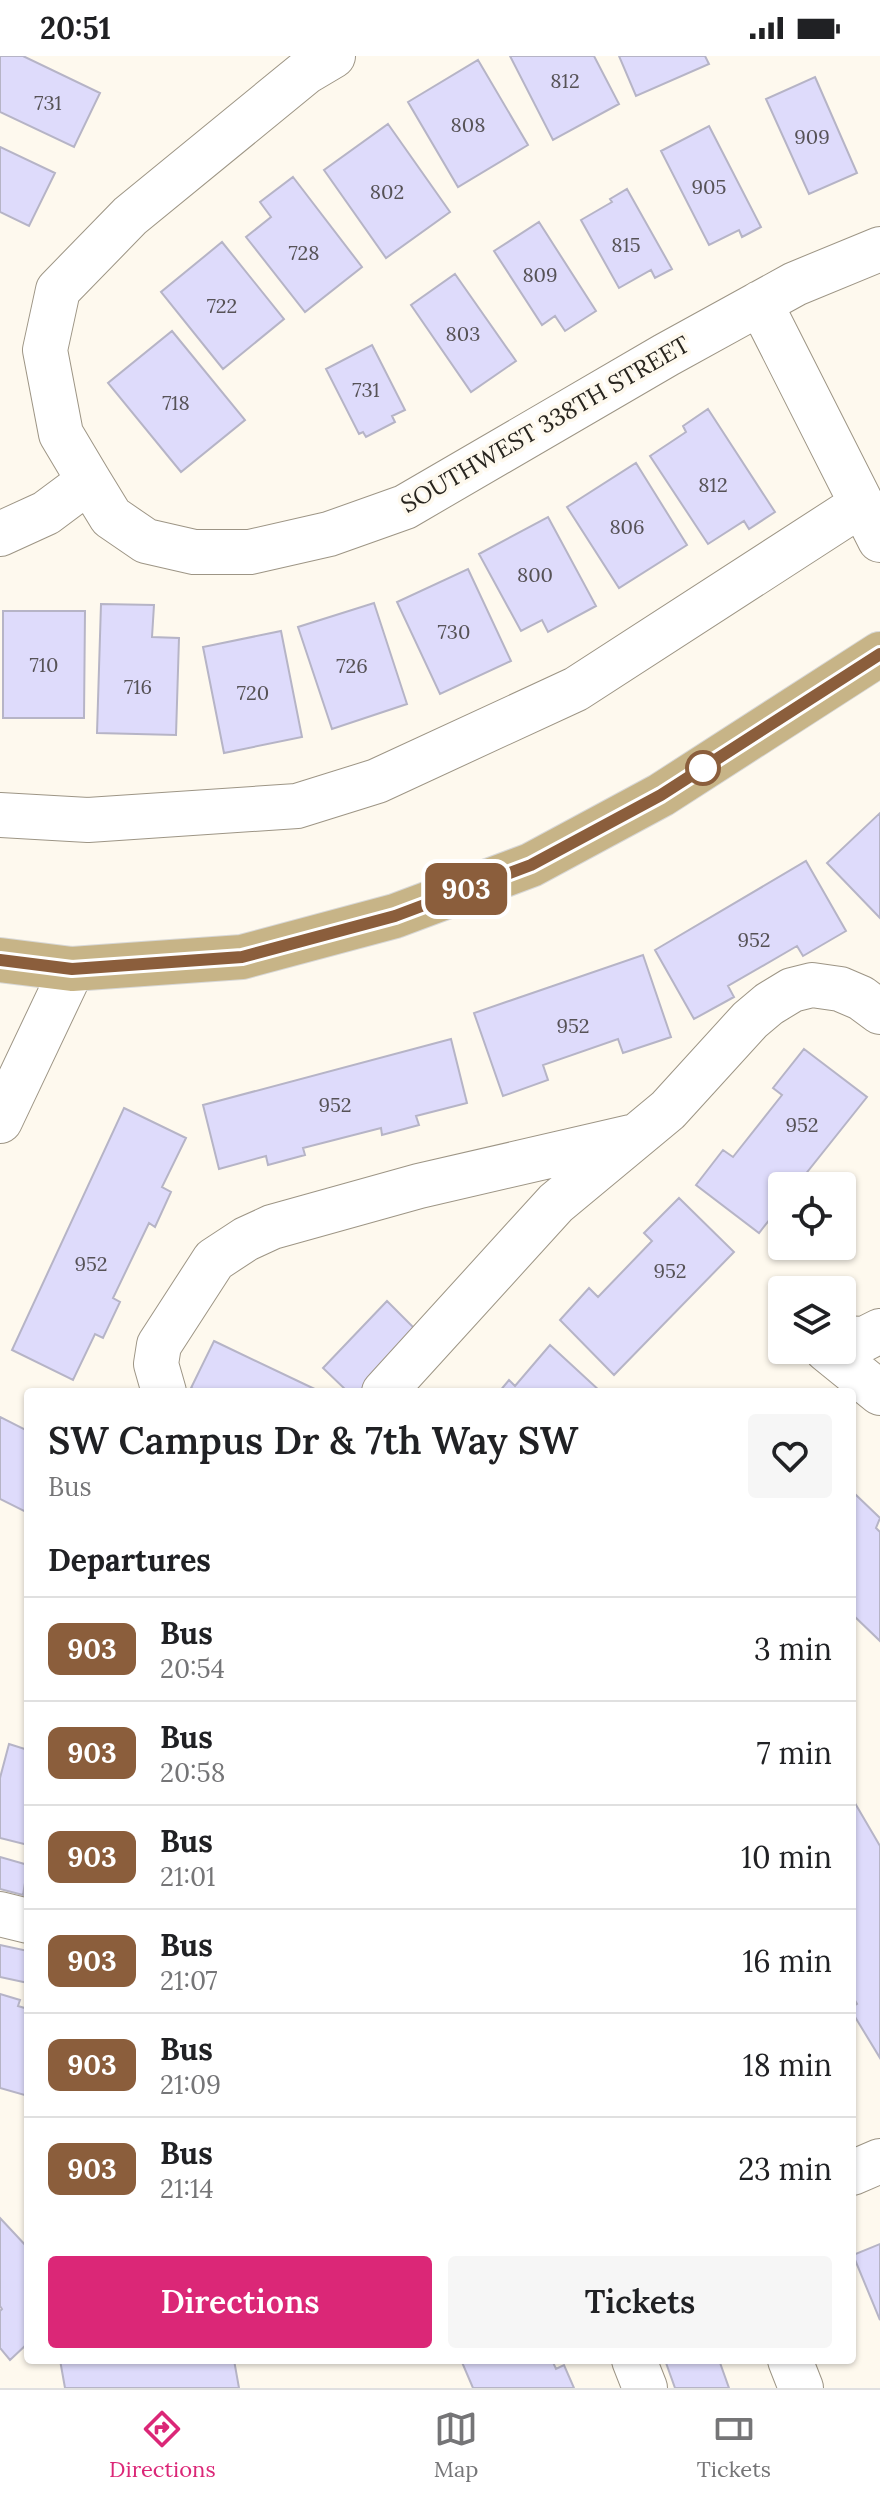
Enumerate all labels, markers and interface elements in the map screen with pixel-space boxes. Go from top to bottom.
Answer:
text: 20:51 [40,9,111,47]
house number: 812 [550,68,580,93]
house number: 731 [34,90,62,115]
house number: 808 [451,112,485,137]
house number: 909 [794,124,830,149]
house number: 905 [692,174,726,199]
house number: 802 [370,179,404,204]
house number: 815 [611,232,641,257]
house number: 728 [288,240,320,265]
house number: 809 [522,262,558,287]
house number: 722 [207,293,237,318]
house number: 803 [446,321,480,346]
street label: SOUTHWEST 338TH STREET [395,328,695,520]
house number: 731 [352,377,380,402]
house number: 718 [162,390,190,415]
house number: 812 [698,472,728,497]
house number: 806 [609,514,645,539]
house number: 800 [517,562,553,587]
house number: 730 [438,619,470,644]
house number: 710 [30,652,58,677]
house number: 726 [336,653,368,678]
house number: 716 [124,674,152,699]
house number: 720 [237,680,269,705]
unlabelled marker [686,751,720,785]
line badge: 903 [420,863,512,915]
text: 903 [441,871,491,907]
house number: 952 [737,927,771,952]
house number: 952 [556,1013,590,1038]
house number: 952 [318,1092,352,1117]
house number: 952 [785,1112,819,1137]
map controls [768,1172,856,1364]
button: locate [768,1172,856,1260]
house number: 952 [74,1251,108,1276]
house number: 952 [653,1258,687,1283]
button: layers [768,1276,856,1364]
button: heart [748,1414,832,1498]
text: SW Campus Dr & 7th Way SW [48,1416,578,1464]
text: Bus [48,1470,92,1503]
text: Departures [48,1541,211,1579]
text: Bus [160,1614,213,1652]
text: 3 min [754,1630,832,1668]
text: 903 [67,1631,117,1667]
text: 20:54 [160,1652,225,1685]
text: Bus [160,1718,213,1756]
text: 7 min [757,1734,832,1772]
text: 903 [67,1735,117,1771]
text: 20:58 [160,1756,225,1789]
text: Bus [160,1822,213,1860]
text: 10 min [741,1838,832,1876]
text: 903 [67,1839,117,1875]
text: 21:01 [160,1860,216,1893]
text: Bus [160,1926,213,1964]
text: 16 min [742,1942,832,1980]
text: 903 [67,1943,117,1979]
text: 21:07 [160,1964,218,1997]
text: Bus [160,2030,213,2068]
text: 18 min [743,2046,832,2084]
text: 903 [67,2047,117,2083]
text: 21:09 [160,2068,221,2101]
text: Bus [160,2134,213,2172]
text: 23 min [738,2150,832,2188]
text: 903 [67,2151,117,2187]
text: 21:14 [160,2172,213,2205]
button: Directions [48,2256,432,2348]
button: Tickets [448,2256,832,2348]
tab: Directions [109,2407,216,2483]
tab: Map [434,2407,479,2483]
tab: Tickets [697,2407,771,2483]

